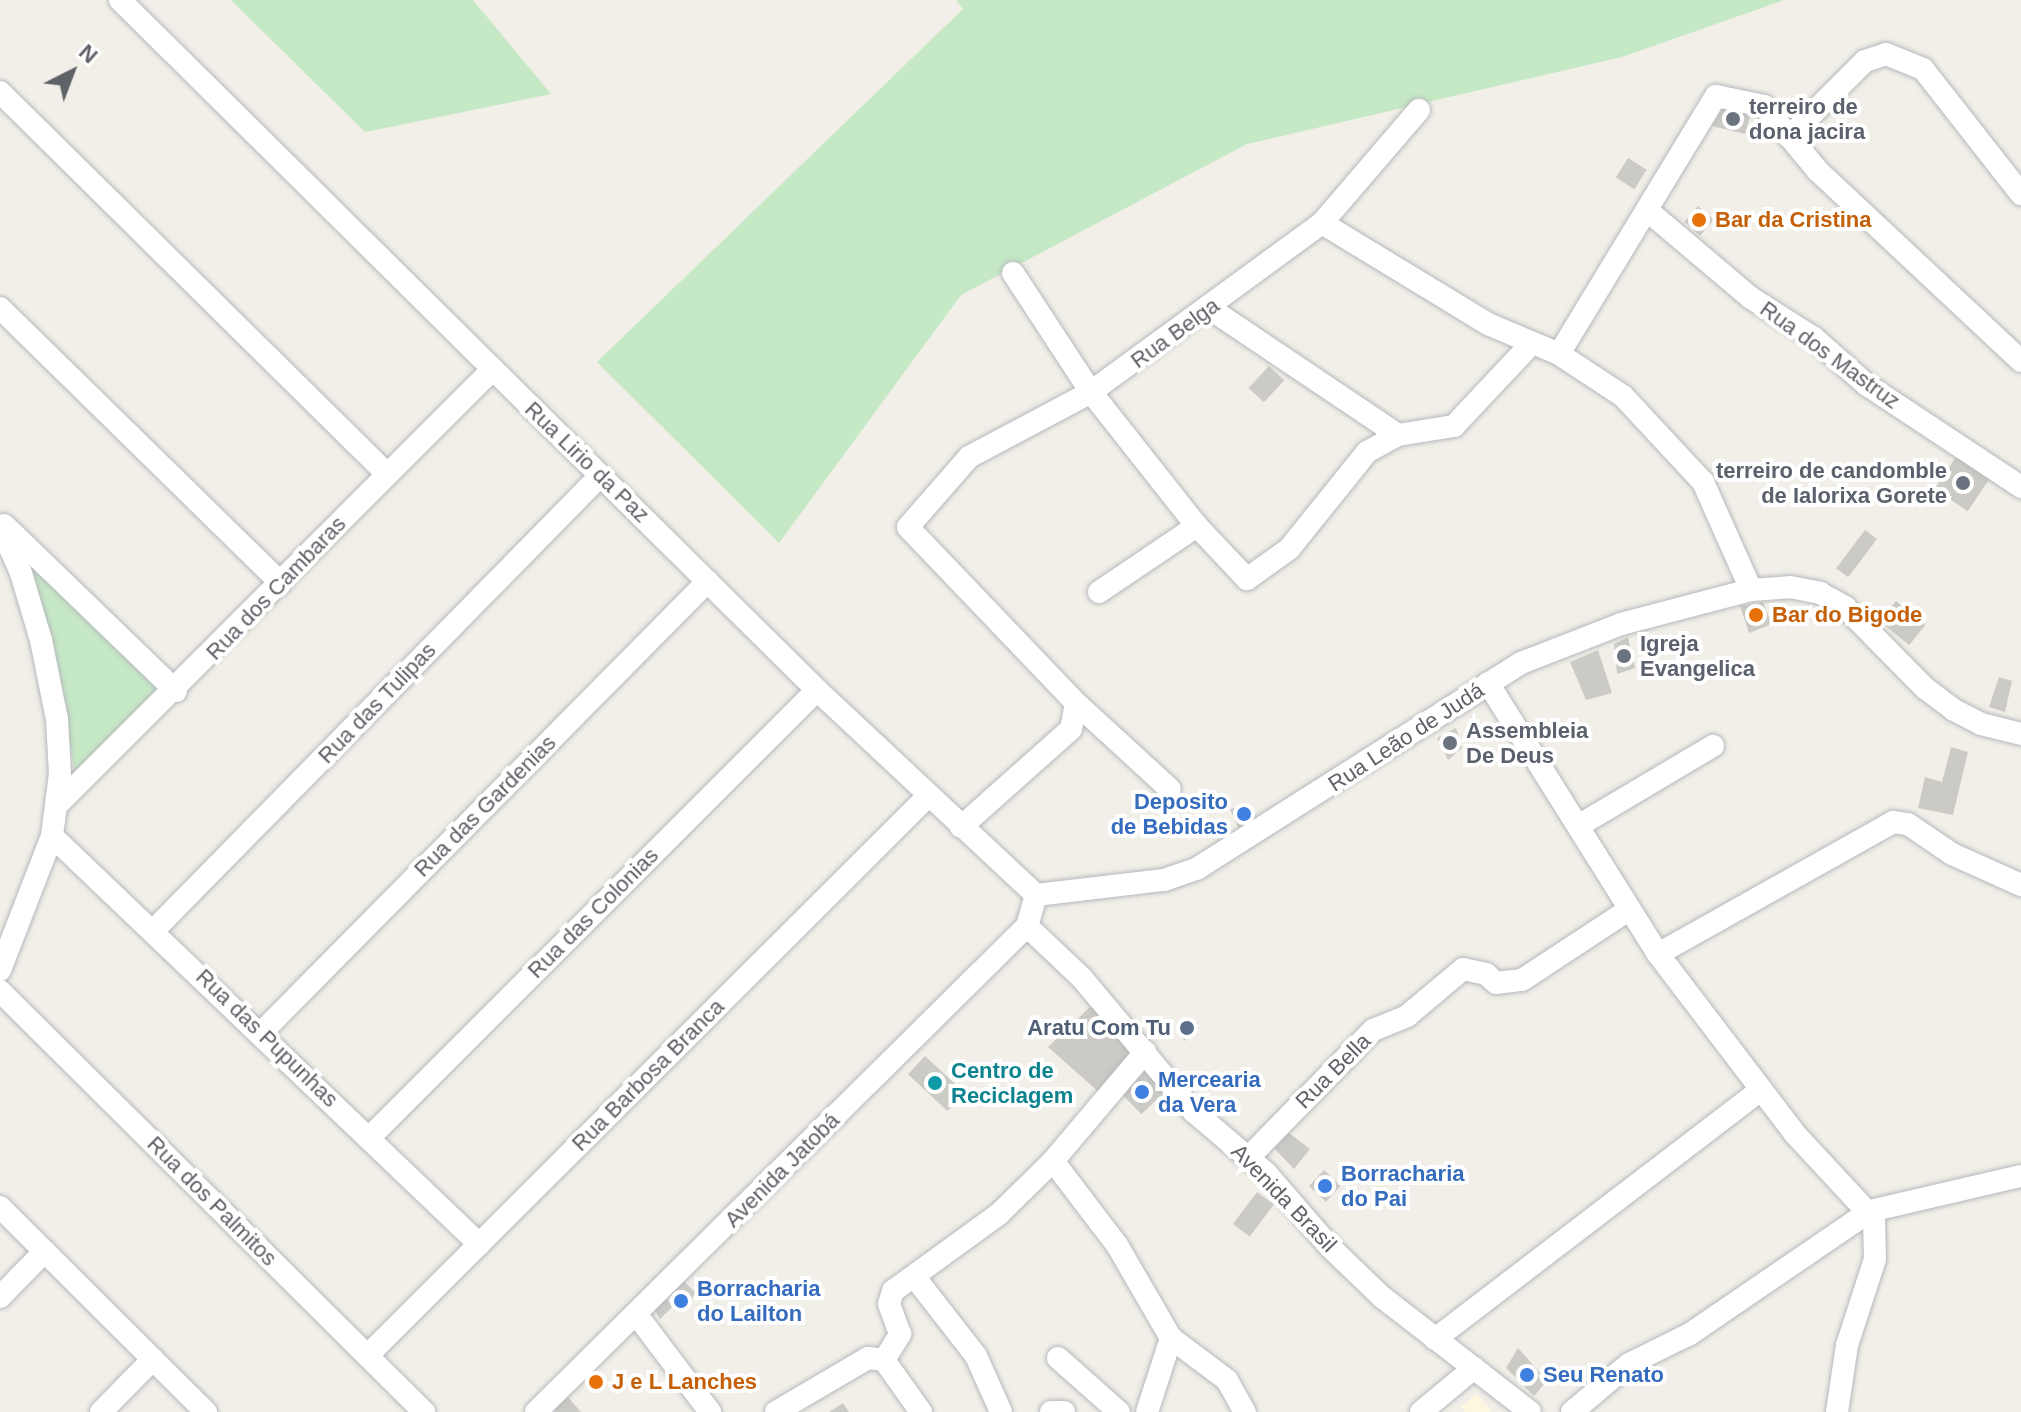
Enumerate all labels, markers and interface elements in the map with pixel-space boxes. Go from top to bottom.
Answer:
north arrow [32,32,112,112]
text: N [74,39,103,68]
place label: terreiro de dona jacira [1749,93,1865,144]
marker: terreiro de dona jacira [1724,110,1742,128]
place label: Bar da Cristina [1715,207,1871,233]
marker: Bar da Cristina [1690,211,1708,229]
street label: Rua Belga [1126,292,1224,374]
street label: Rua dos Mastruz [1755,295,1905,415]
street label: Rua Lirio da Paz [519,396,655,528]
place label: terreiro de candomble de Ialorixa Gorete [1716,457,1947,508]
marker: terreiro de candomble de Ialorixa Gorete [1954,474,1972,492]
street label: Rua dos Cambaras [201,511,351,665]
place label: Bar do Bigode [1772,602,1922,628]
marker: Bar do Bigode [1747,606,1765,624]
place label: Igreja Evangelica [1640,630,1755,682]
street label: Rua das Tulipas [313,637,441,769]
marker: Igreja Evangelica [1615,647,1633,665]
street label: Rua Leão de Judá [1323,677,1489,797]
place label: Assembleia De Deus [1466,717,1588,768]
street label: Rua das Gardenias [409,730,561,882]
marker: Assembleia De Deus [1441,734,1459,752]
place label: Deposito de Bebidas [1111,788,1228,840]
marker: Deposito de Bebidas [1235,805,1253,823]
street label: Rua das Colonias [522,842,664,984]
street label: Rua das Pupunhas [191,964,343,1112]
street label: Rua Barbosa Branca [566,993,730,1157]
place label: Aratu Com Tu [1027,1015,1171,1041]
marker: Aratu Com Tu [1178,1019,1196,1037]
street label: Rua Bella [1290,1028,1376,1114]
place label: Centro de Reciclagem [951,1057,1073,1108]
place label: Mercearia da Vera [1158,1066,1261,1118]
marker: Centro de Reciclagem [926,1074,944,1092]
marker: Mercearia da Vera [1133,1083,1151,1101]
street label: Avenida Jatobá [719,1107,845,1233]
street label: Rua dos Palmitos [142,1131,282,1271]
street label: Avenida Brasil [1226,1138,1342,1258]
place label: Borracharia do Pai [1341,1160,1465,1212]
marker: Borracharia do Pai [1316,1177,1334,1195]
place label: Borracharia do Lailton [697,1275,821,1326]
marker: Borracharia do Lailton [672,1292,690,1310]
place label: Seu Renato [1543,1362,1664,1388]
marker: Seu Renato [1518,1366,1536,1384]
place label: J e L Lanches [612,1369,758,1395]
marker: J e L Lanches [587,1373,605,1391]

